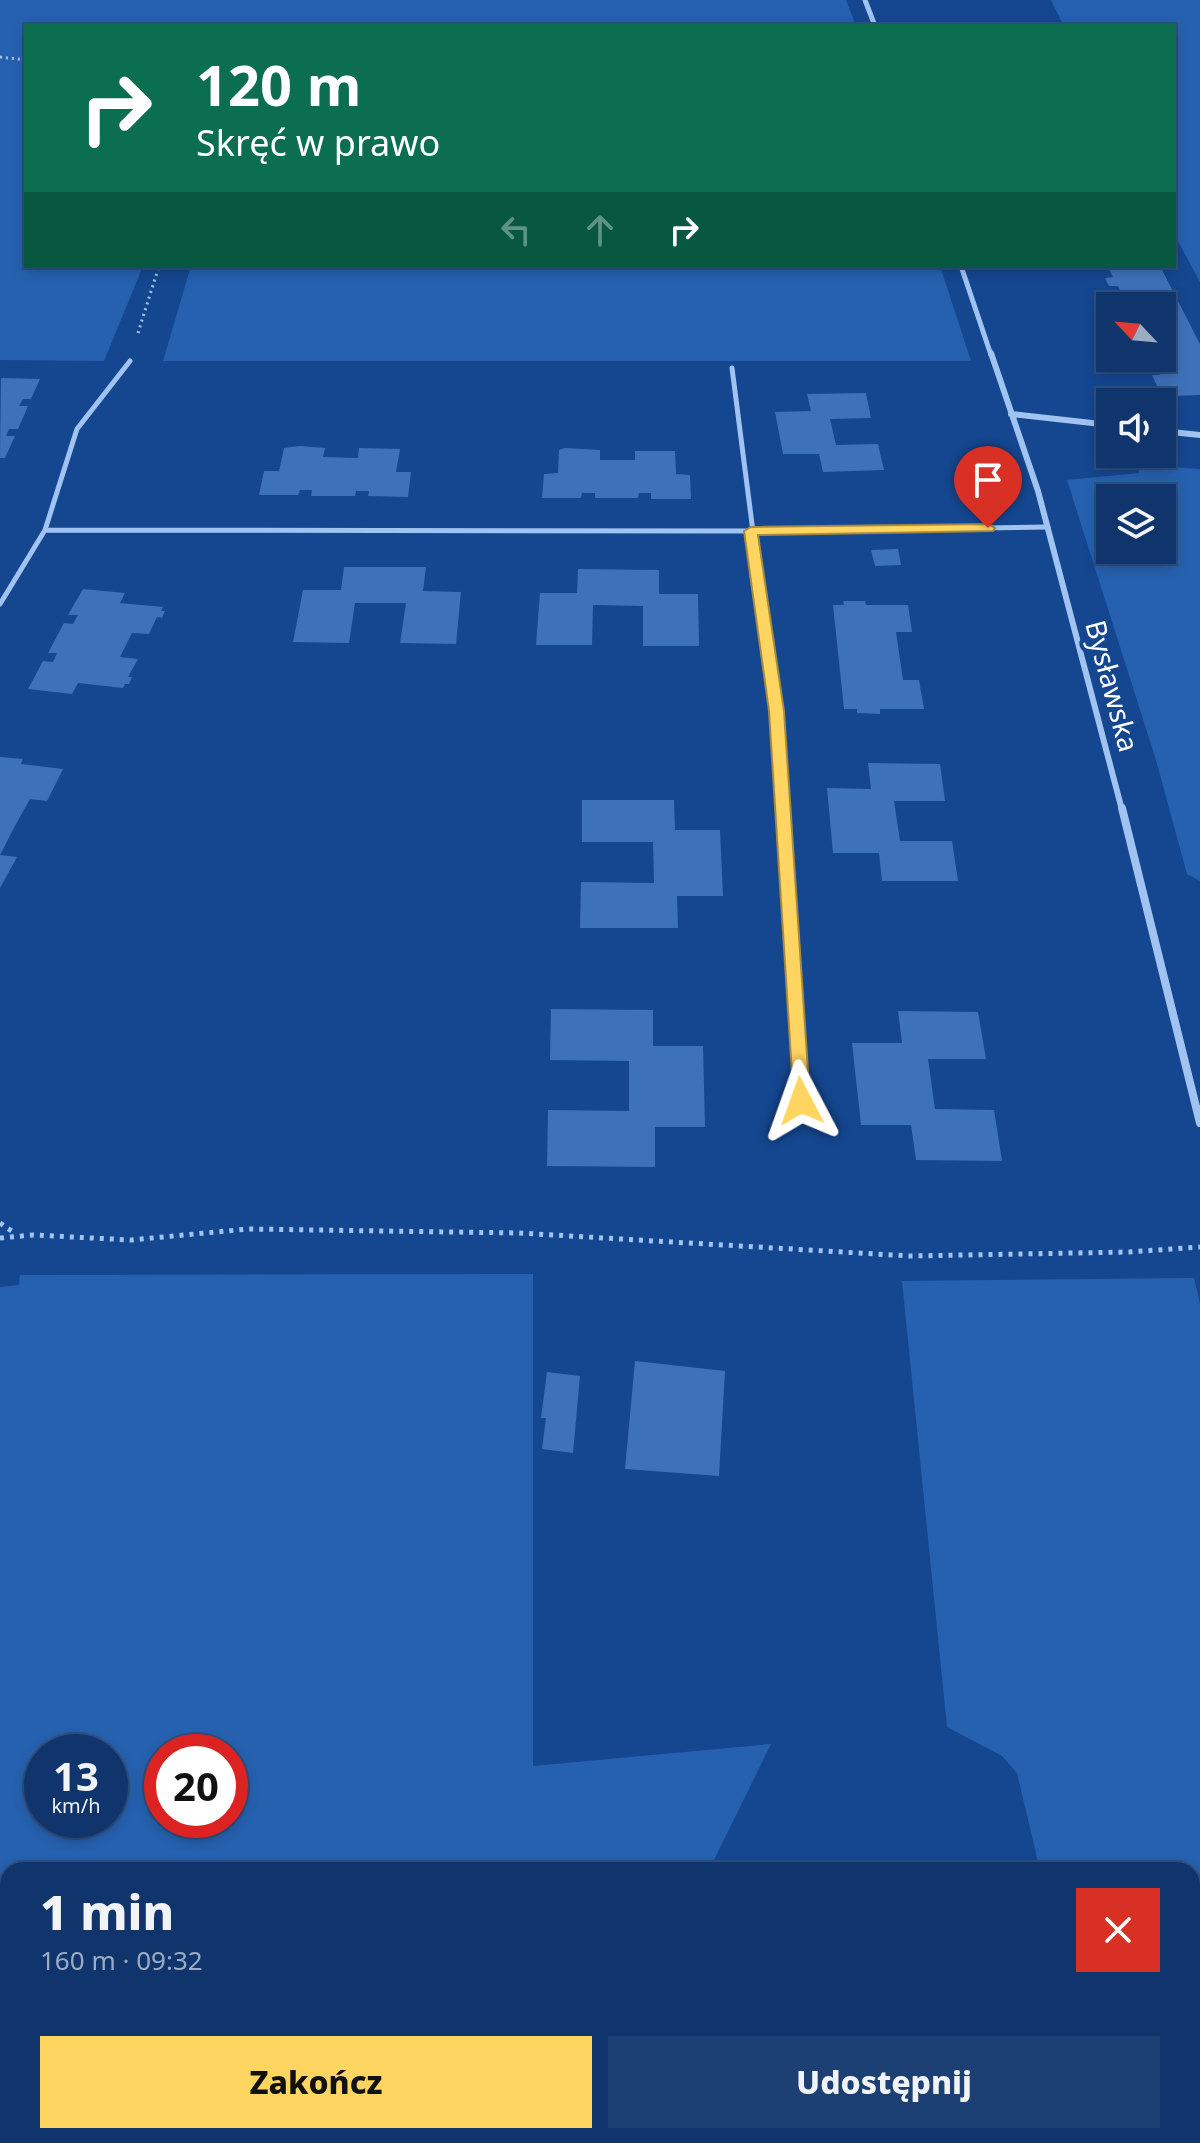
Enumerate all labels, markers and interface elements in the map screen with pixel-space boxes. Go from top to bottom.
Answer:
text: 120 m [196,46,361,122]
icon: right [64,56,168,160]
text: Skręć w prawo [196,118,440,167]
icon: left [494,208,538,252]
icon: ahead [578,208,622,252]
icon: right [662,208,706,252]
north arrow [1096,292,1176,372]
map controls [1096,292,1176,564]
button: sound [1096,388,1176,468]
pin [954,446,1022,528]
icon: arrive [966,458,1010,502]
button: layers [1096,484,1176,564]
street label: Bysławska [1077,616,1149,756]
position arrow [759,1059,843,1143]
speed limit sign: 20 [144,1734,248,1838]
text: 13 [53,1748,99,1803]
text: km/h [51,1792,101,1819]
text: 1 min [40,1879,174,1944]
button: close [1076,1888,1160,1972]
text: 160 m · 09:32 [40,1942,203,1978]
button: Zakończ [40,2036,592,2128]
button: Udostępnij [608,2036,1160,2128]

